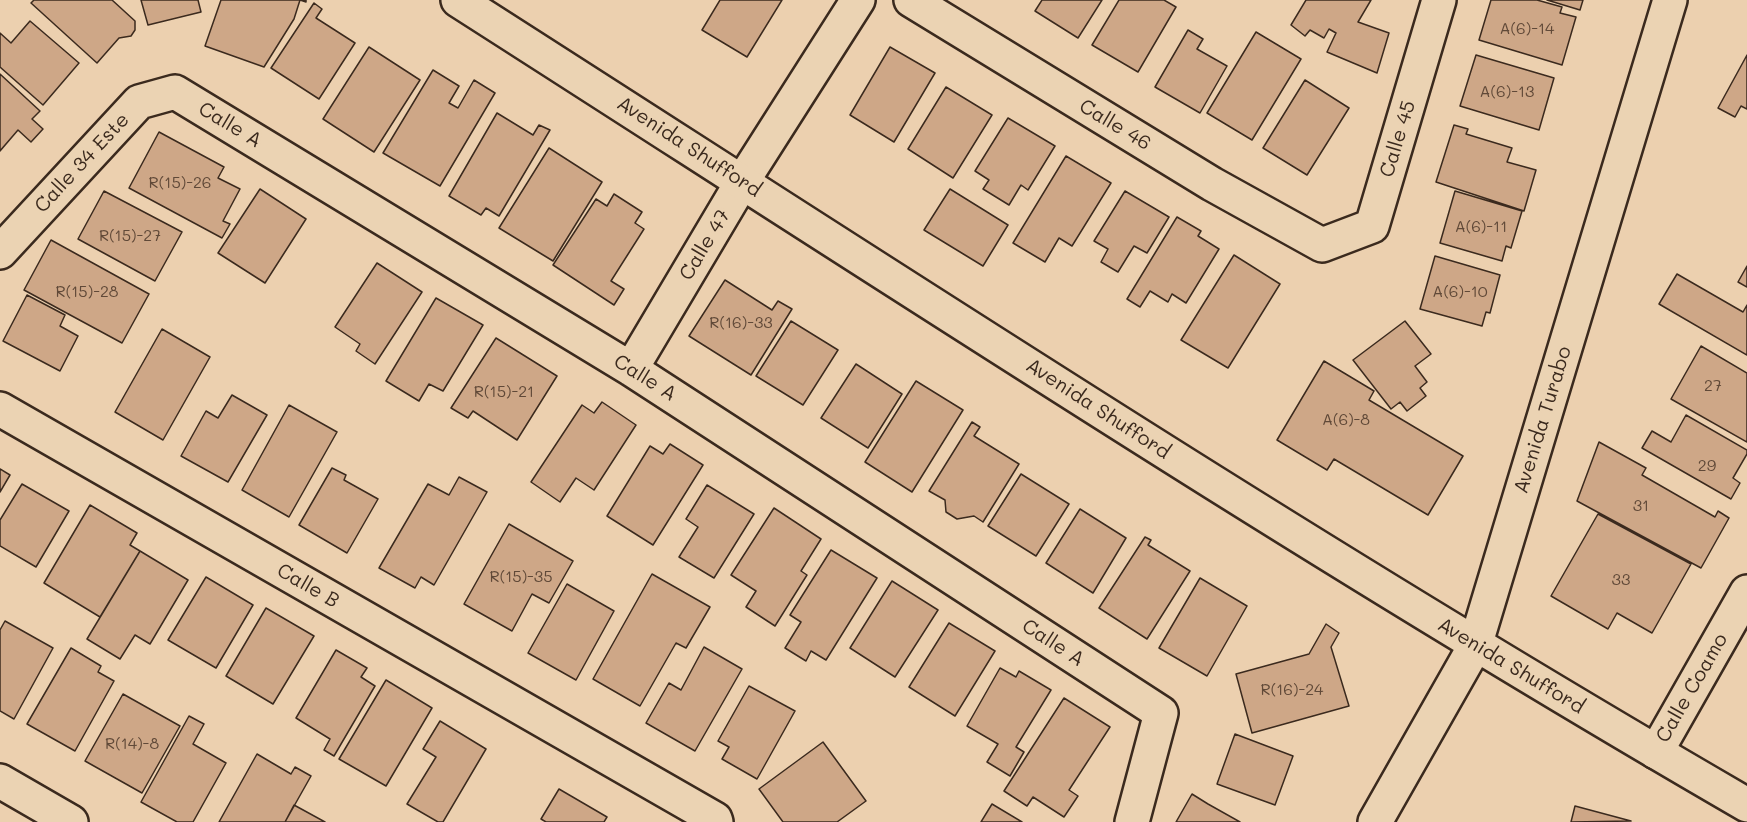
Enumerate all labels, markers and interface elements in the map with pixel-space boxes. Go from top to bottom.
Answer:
house number: A(6)-14 [1500,19,1554,39]
house number: A(6)-13 [1480,82,1534,102]
street label: Avenida Shufford [612,91,766,203]
street label: Calle 46 [1075,94,1155,156]
street label: Calle A [194,97,266,153]
street label: Calle 45 [1375,98,1421,180]
street label: Calle 34 Este [30,108,134,218]
house number: R(15)-26 [149,173,211,193]
street label: Calle 47 [675,205,735,285]
house number: A(6)-11 [1455,217,1507,237]
house number: R(15)-27 [99,226,161,246]
house number: R(15)-28 [56,282,118,302]
house number: A(6)-10 [1432,282,1488,302]
house number: R(16)-33 [709,313,773,333]
street label: Avenida Turabo [1509,343,1577,497]
street label: Calle A [609,349,681,407]
street label: Avenida Shufford [1021,353,1175,465]
house number: 27 [1704,376,1722,396]
house number: R(15)-21 [474,382,534,402]
house number: A(6)-8 [1322,410,1370,430]
house number: 29 [1698,456,1716,476]
house number: 31 [1633,496,1649,516]
street label: Calle B [273,559,343,613]
house number: R(15)-35 [489,567,553,587]
house number: 33 [1612,570,1630,590]
street label: Avenida Shufford [1433,613,1589,719]
street label: Calle A [1017,614,1089,672]
street label: Calle Coamo [1651,629,1733,747]
house number: R(16)-24 [1260,680,1324,700]
house number: R(14)-8 [105,734,159,754]

